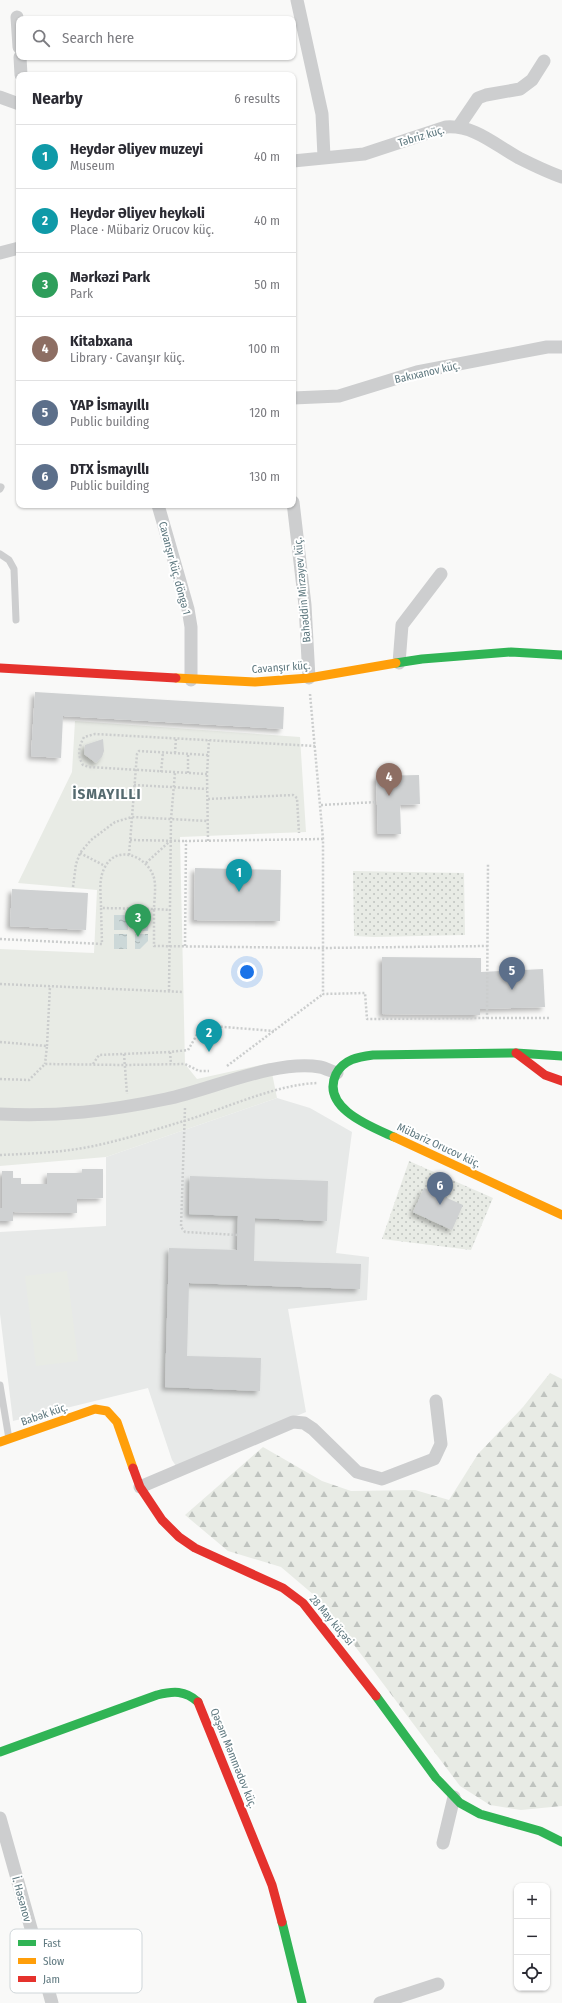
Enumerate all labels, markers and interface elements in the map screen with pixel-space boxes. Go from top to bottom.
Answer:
search box [16,16,296,60]
icon: search [30,27,52,49]
text: Search here [62,29,134,47]
text: Nearby [32,88,83,109]
text: 6 results [234,91,280,106]
street label: Təbriz küç. [397,123,446,150]
text: Heydər Əliyev muzeyi [70,140,203,158]
text: 1 [42,149,48,164]
text: 40 m [254,149,280,164]
text: Museum [70,158,115,173]
text: Heydər Əliyev heykəli [70,204,205,222]
text: 2 [42,213,48,228]
text: 40 m [254,213,280,228]
text: Place · Mübariz Orucov küç. [70,222,214,237]
text: Mərkəzi Park [70,268,150,286]
text: 3 [42,277,48,292]
text: 50 m [254,277,280,292]
text: Park [70,286,93,301]
text: Kitabxana [70,332,133,350]
text: 4 [42,341,48,356]
text: 100 m [248,341,280,356]
text: Library · Cavanşır küç. [70,350,185,365]
street label: Bakıxanov küç. [393,359,461,386]
text: YAP İsmayıllı [70,396,149,414]
text: 5 [42,405,48,420]
text: 120 m [249,405,280,420]
text: Public building [70,414,149,429]
text: DTX İsmayıllı [70,460,149,478]
text: 6 [42,469,48,484]
text: 130 m [249,469,280,484]
text: Public building [70,478,149,493]
street label: Cavanşır küç. döngə 1 [156,520,193,616]
street label: Bahəddin Mirzəyev küç. [291,537,314,643]
street label: Cavanşır küç. [251,659,311,676]
pin: 4 [376,763,402,796]
district label: İSMAYILLI [73,785,141,803]
pin: 1 [226,859,252,892]
pin: 3 [125,904,151,937]
pin: 5 [499,957,525,990]
your location [237,962,257,982]
pin: 2 [196,1019,222,1052]
street label: Mübariz Orucov küç. [395,1120,483,1170]
pin: 6 [427,1172,453,1205]
street label: Babək küç. [19,1400,69,1429]
street label: 28 May küçəsi [307,1592,357,1648]
street label: Qəşəm Məmmədov küç. [208,1706,260,1810]
street label: İ. Həsənov [9,1875,35,1923]
map controls [514,1883,550,1991]
button: + [514,1883,550,1919]
button: − [514,1919,550,1955]
legend [10,1929,142,1993]
text: Fast [43,1937,61,1950]
text: Slow [43,1955,64,1968]
button: locate [514,1955,550,1991]
text: Jam [43,1973,60,1986]

